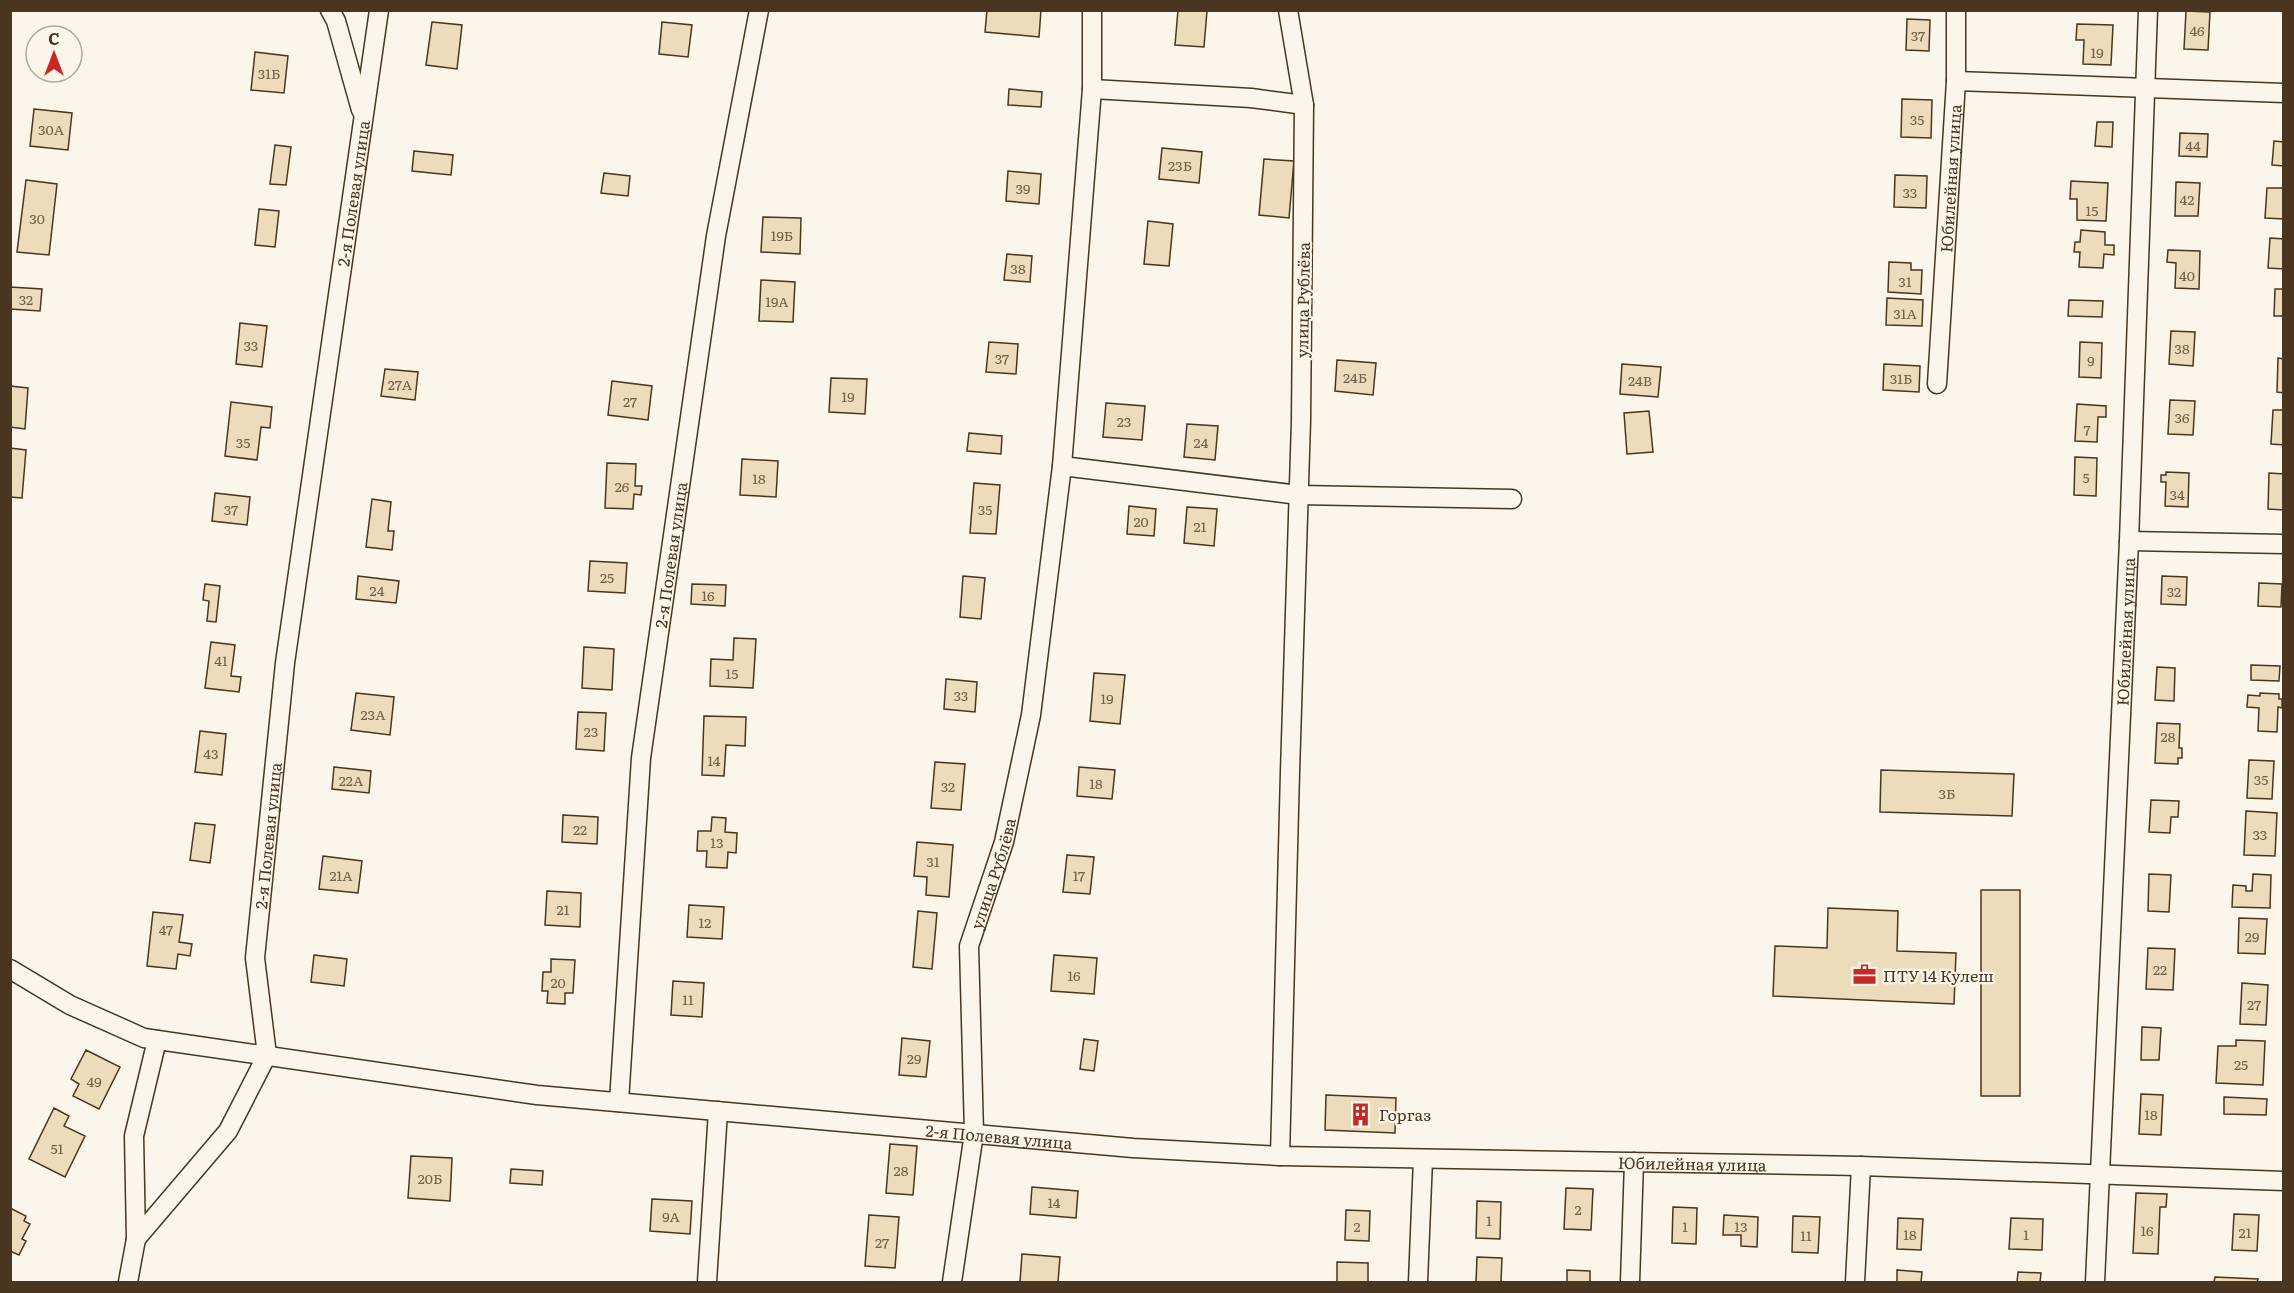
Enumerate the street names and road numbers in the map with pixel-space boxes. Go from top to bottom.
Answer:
street label: Юбилейная улица [1933,103,1967,253]
street label: 2-я Полевая улица [330,118,375,268]
street label: улица Рублёва [1289,242,1315,358]
street label: 2-я Полевая улица [648,480,693,629]
street label: Юбилейная улица [2109,557,2140,706]
street label: 2-я Полевая улица [248,761,287,910]
street label: улица Рублёва [963,815,1021,932]
street label: 2-я Полевая улица [925,1118,1074,1155]
street label: Юбилейная улица [1618,1150,1767,1176]

